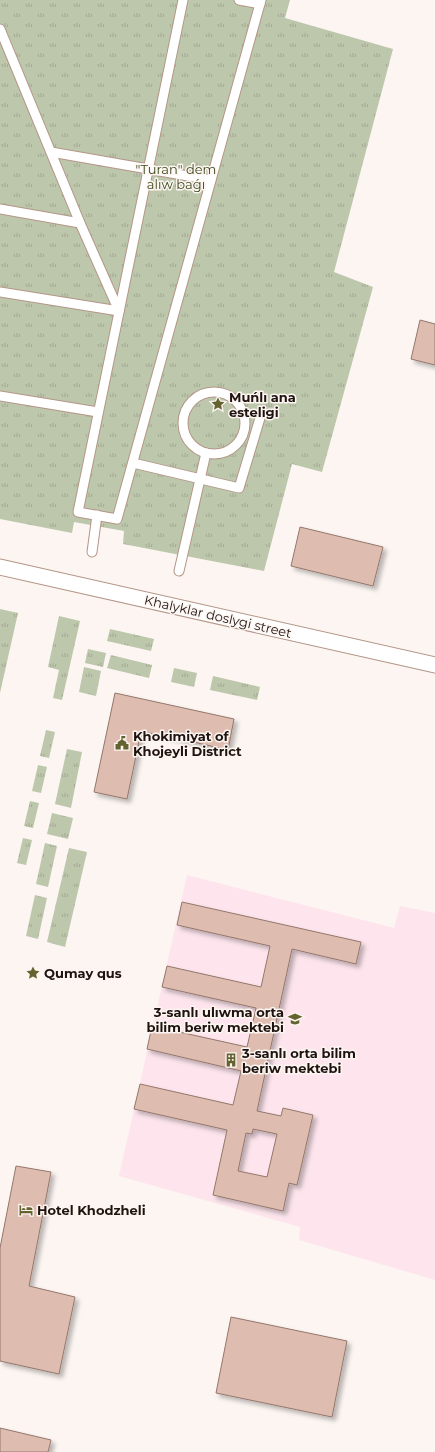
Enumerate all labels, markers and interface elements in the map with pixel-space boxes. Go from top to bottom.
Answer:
park label: "Turan" dem alıw baǵı [136,161,216,192]
place label: Muńlı ana esteligi [229,389,296,420]
place icon: Muńlı ana esteligi [210,396,226,412]
street label: Khalyklar doslygi street [143,591,293,641]
place label: Khokimiyat of Khojeyli District [133,728,242,759]
public building icon: Khokimiyat of Khojeyli District [114,735,130,751]
place icon: Qumay qus [25,965,41,981]
place label: Qumay qus [44,965,122,981]
place label: 3-sanlı ulıwma orta bilim beriw mektebi [147,1004,284,1035]
school or university icon: 3-sanlı ulıwma orta bilim beriw mektebi [287,1011,303,1027]
place label: 3-sanlı orta bilim beriw mektebi [241,1045,356,1076]
building icon: 3-sanlı orta bilim beriw mektebi [223,1052,239,1068]
hotel icon: Hotel Khodzheli [18,1202,34,1218]
place label: Hotel Khodzheli [37,1202,146,1218]

